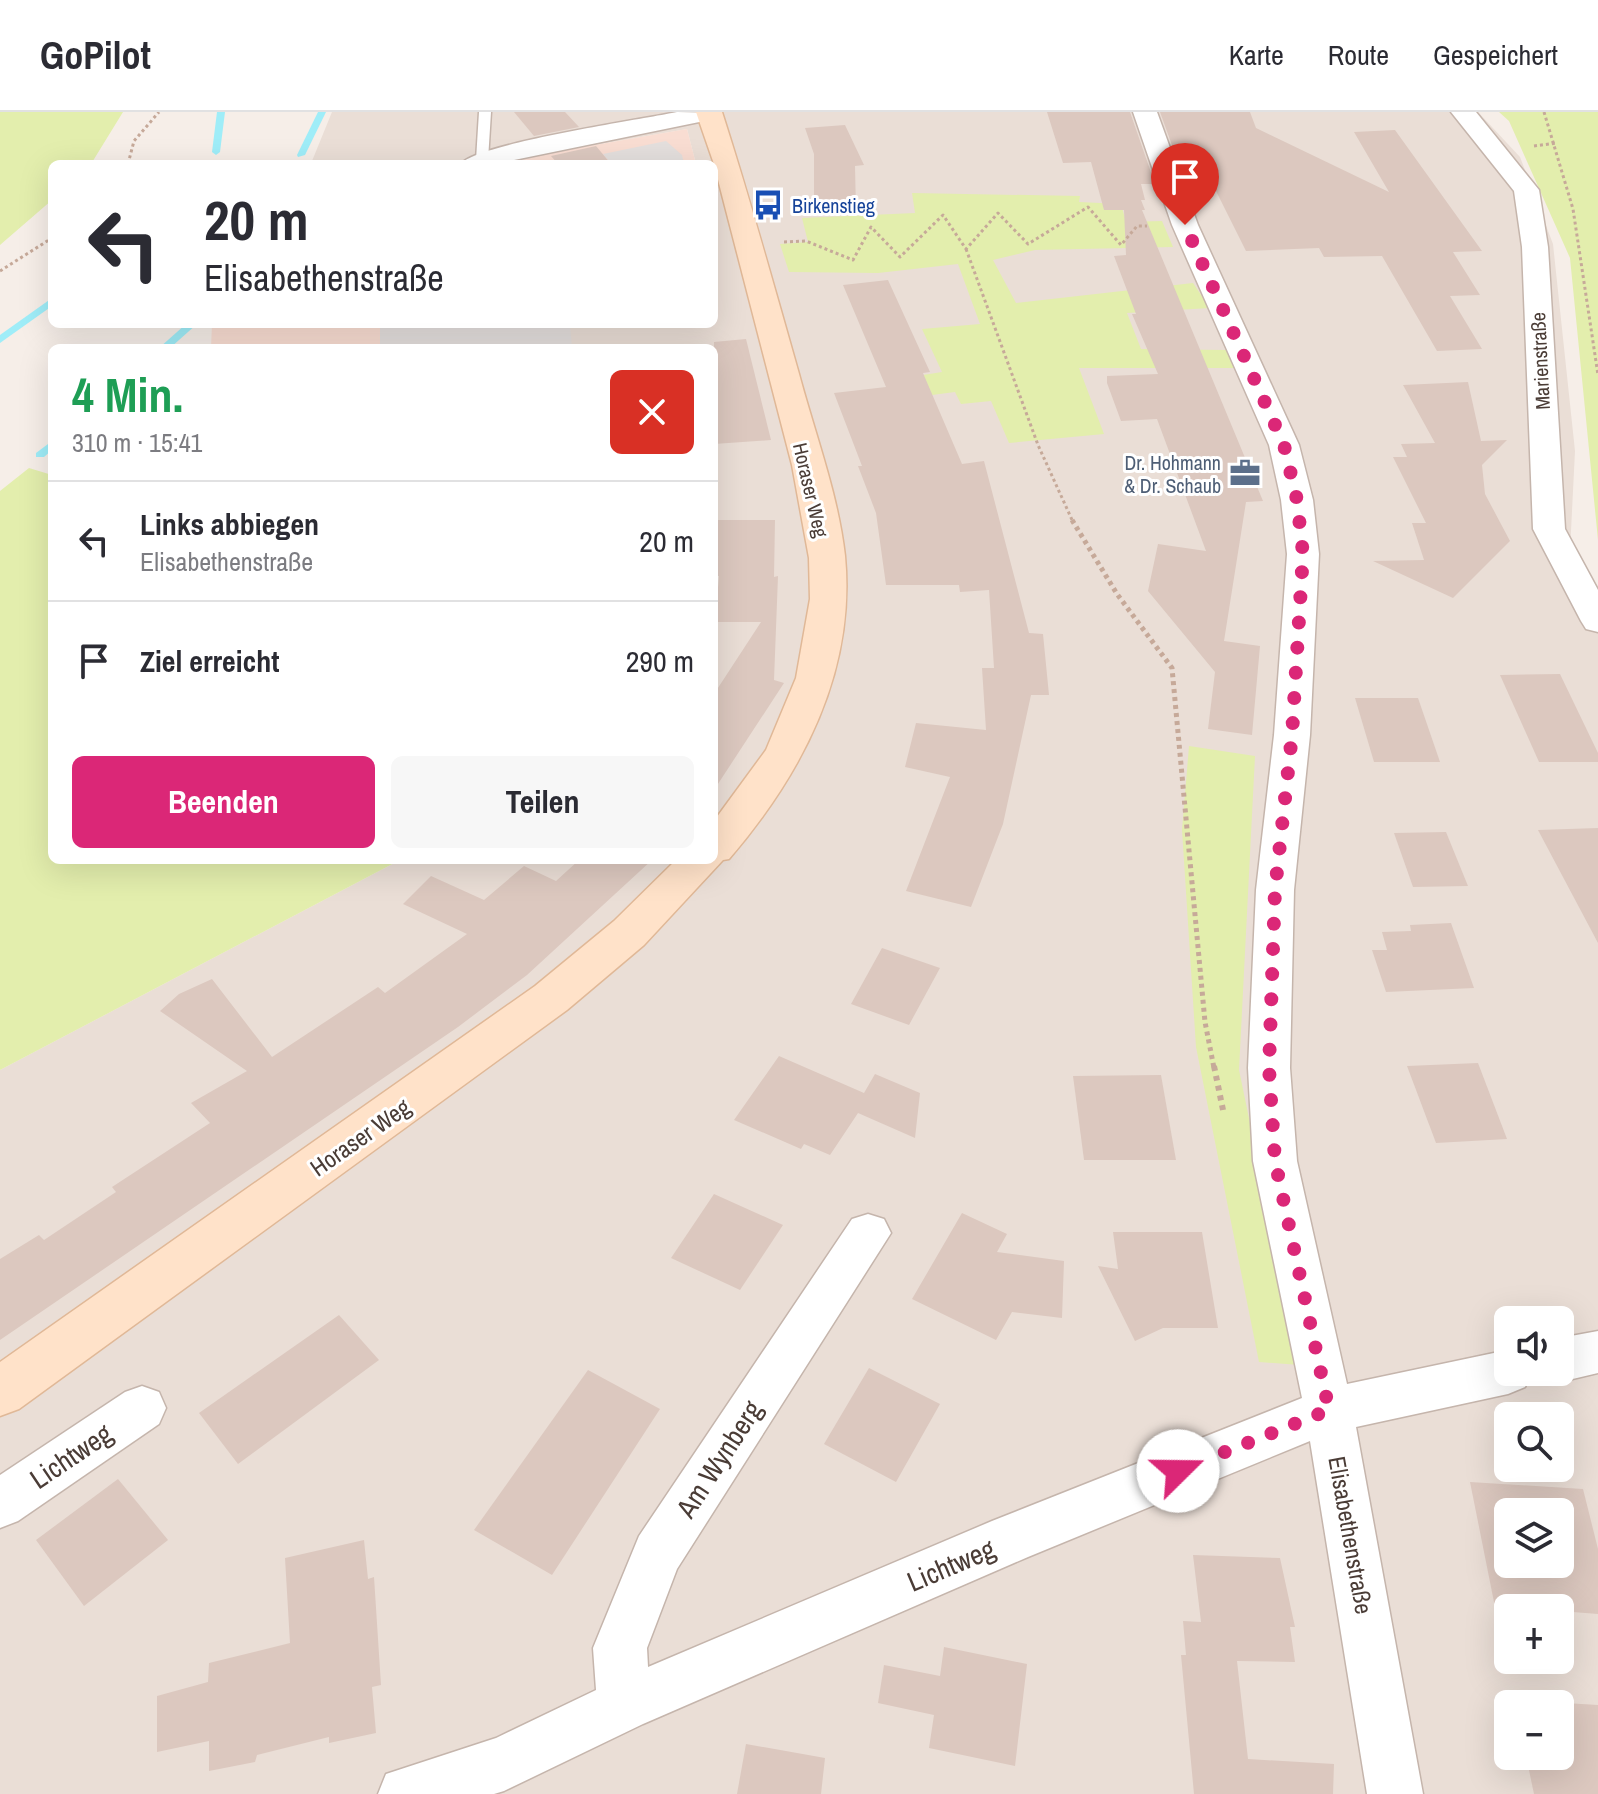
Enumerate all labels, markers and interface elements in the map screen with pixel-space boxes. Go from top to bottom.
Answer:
text: GoPilot [40,30,151,81]
text: Karte [1229,36,1284,74]
text: Route [1328,36,1389,74]
text: Gespeichert [1433,36,1558,74]
pin [1151,143,1219,225]
icon: arrive [1163,155,1207,199]
text: 20 m [204,182,309,257]
bus stop icon: Birkenstieg [751,188,785,222]
icon: left [72,192,176,296]
place label: Birkenstieg [792,192,875,219]
text: Elisabethenstraße [204,254,444,302]
street label: Marienstraße [1524,312,1556,410]
text: 4 Min. [72,362,184,427]
button: close [610,370,694,454]
text: 310 m · 15:41 [72,425,202,460]
street label: Horaser Weg [787,440,835,540]
place label: Dr. Hohmann & Dr. Schaub [1124,449,1221,499]
office icon: Dr. Hohmann & Dr. Schaub [1228,456,1262,490]
text: Links abbiegen [140,504,319,544]
icon: left [72,519,116,563]
text: 20 m [639,521,694,561]
text: Elisabethenstraße [140,544,313,579]
icon: arrive [72,639,116,683]
text: Ziel erreicht [140,641,279,681]
text: 290 m [626,641,694,681]
button: Beenden [72,756,375,848]
button: Teilen [391,756,694,848]
street label: Horaser Weg [303,1091,417,1183]
map controls [1494,1306,1574,1770]
button: sound [1494,1306,1574,1386]
street label: Am Wynberg [666,1393,771,1526]
button: search [1494,1402,1574,1482]
street label: Lichtweg [22,1414,120,1497]
position arrow [1136,1429,1220,1513]
street label: Elisabethenstraße [1321,1454,1381,1616]
button: layers [1494,1498,1574,1578]
street label: Lichtweg [901,1529,1001,1600]
button: + [1494,1594,1574,1674]
button: − [1494,1690,1574,1770]

